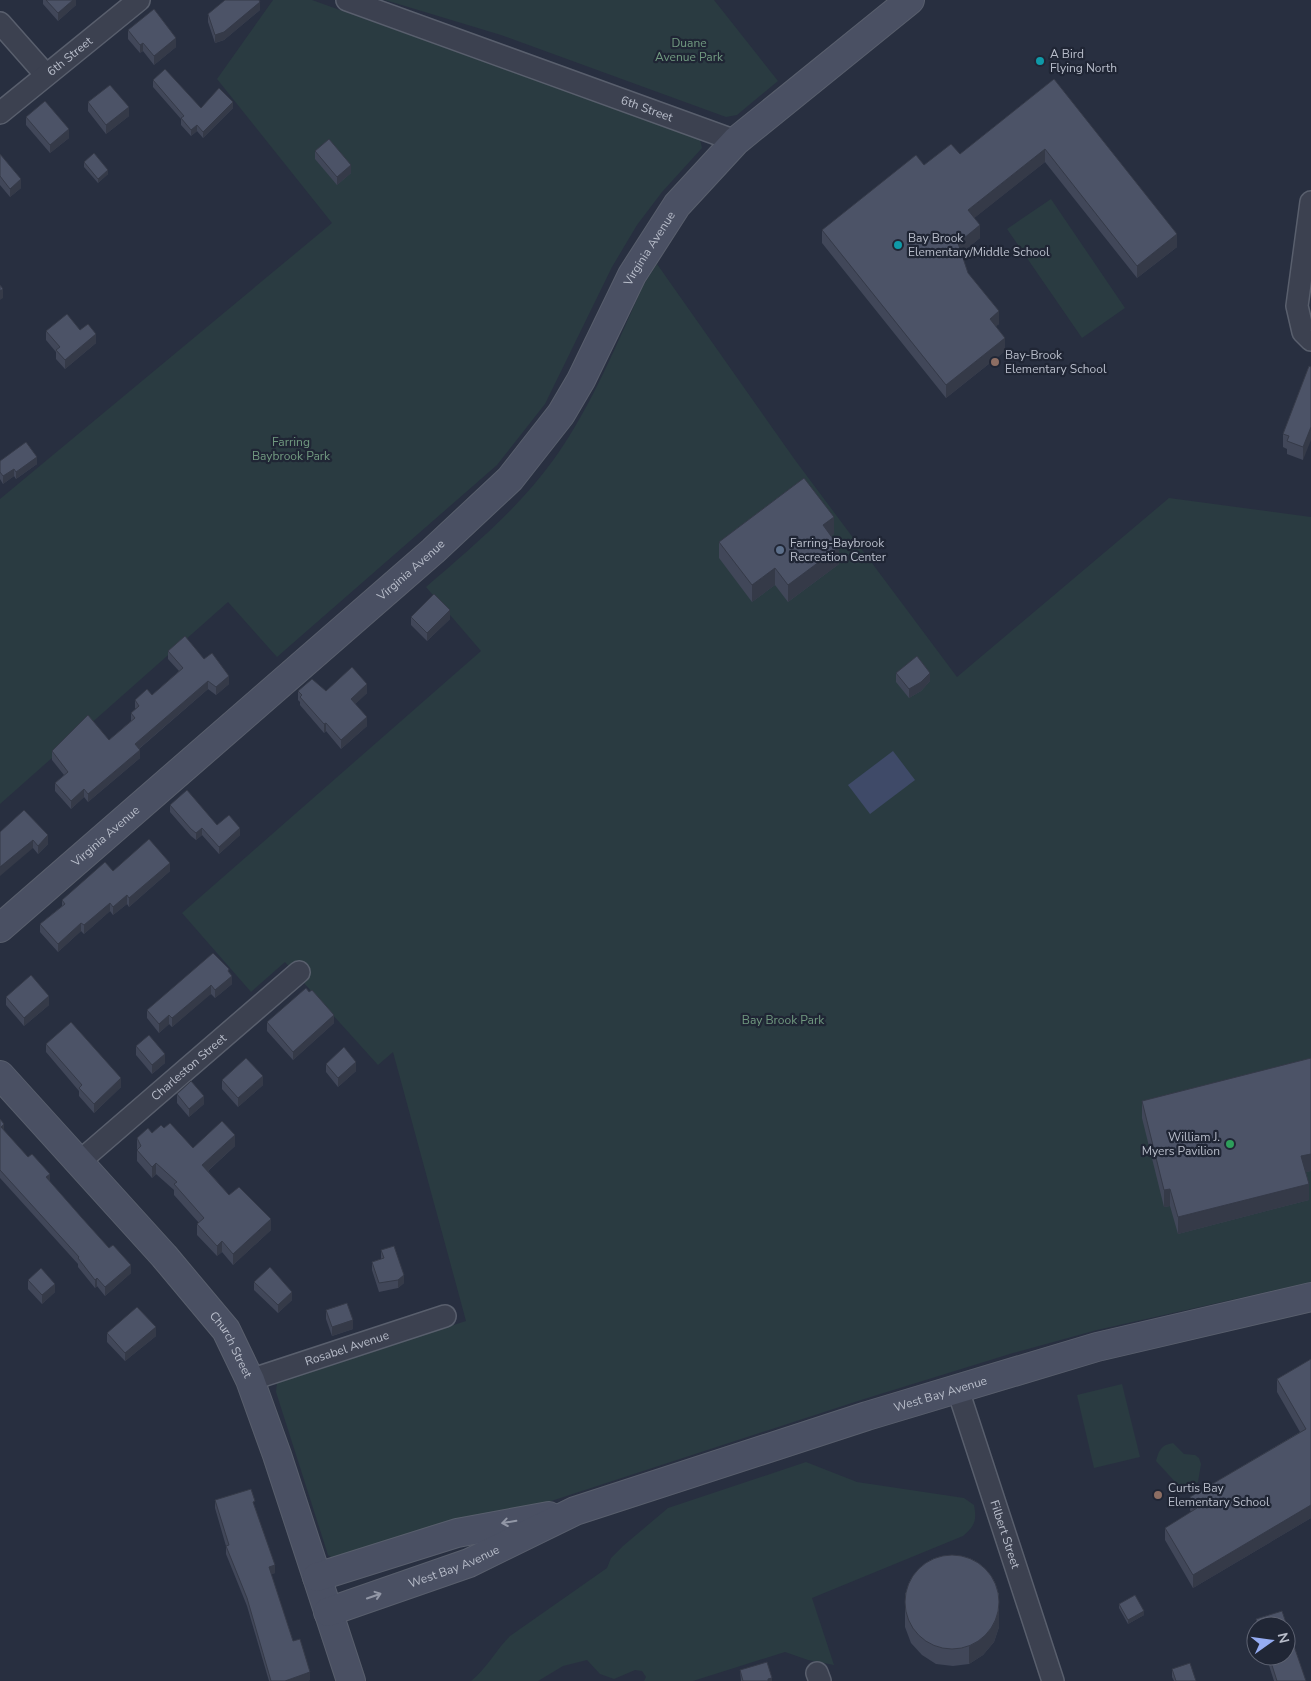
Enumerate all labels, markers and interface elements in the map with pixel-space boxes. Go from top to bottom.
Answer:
street label: 6th Street [44,32,96,80]
park label: Duane Avenue Park [655,35,724,65]
place label: A Bird Flying North [1050,46,1117,76]
marker: A Bird Flying North [1034,55,1046,67]
street label: 6th Street [619,92,676,126]
street label: Virginia Avenue [620,208,679,289]
place label: Bay Brook Elementary/Middle School [908,230,1050,260]
marker: Bay Brook Elementary/Middle School [892,239,904,251]
place label: Bay-Brook Elementary School [1005,347,1107,377]
marker: Bay-Brook Elementary School [989,356,1001,368]
park label: Farring Baybrook Park [252,434,331,464]
place label: Farring-Baybrook Recreation Center [790,535,887,565]
street label: Virginia Avenue [373,536,448,605]
marker: Farring-Baybrook Recreation Center [774,544,786,556]
street label: Virginia Avenue [67,802,143,871]
park label: Bay Brook Park [742,1012,825,1028]
street label: Charleston Street [148,1030,230,1104]
place label: William J. Myers Pavilion [1142,1129,1220,1159]
marker: William J. Myers Pavilion [1224,1138,1236,1150]
street label: Church Street [206,1308,256,1381]
street label: Rosabel Avenue [303,1327,391,1369]
street label: West Bay Avenue [892,1372,989,1416]
place label: Curtis Bay Elementary School [1168,1480,1270,1510]
marker: Curtis Bay Elementary School [1152,1489,1164,1501]
street label: Filbert Street [986,1498,1024,1571]
one-way arrow [502,1517,518,1527]
street label: West Bay Avenue [406,1541,502,1591]
one-way arrow [366,1591,382,1600]
north arrow [1246,1616,1296,1666]
text: N [1273,1631,1294,1645]

